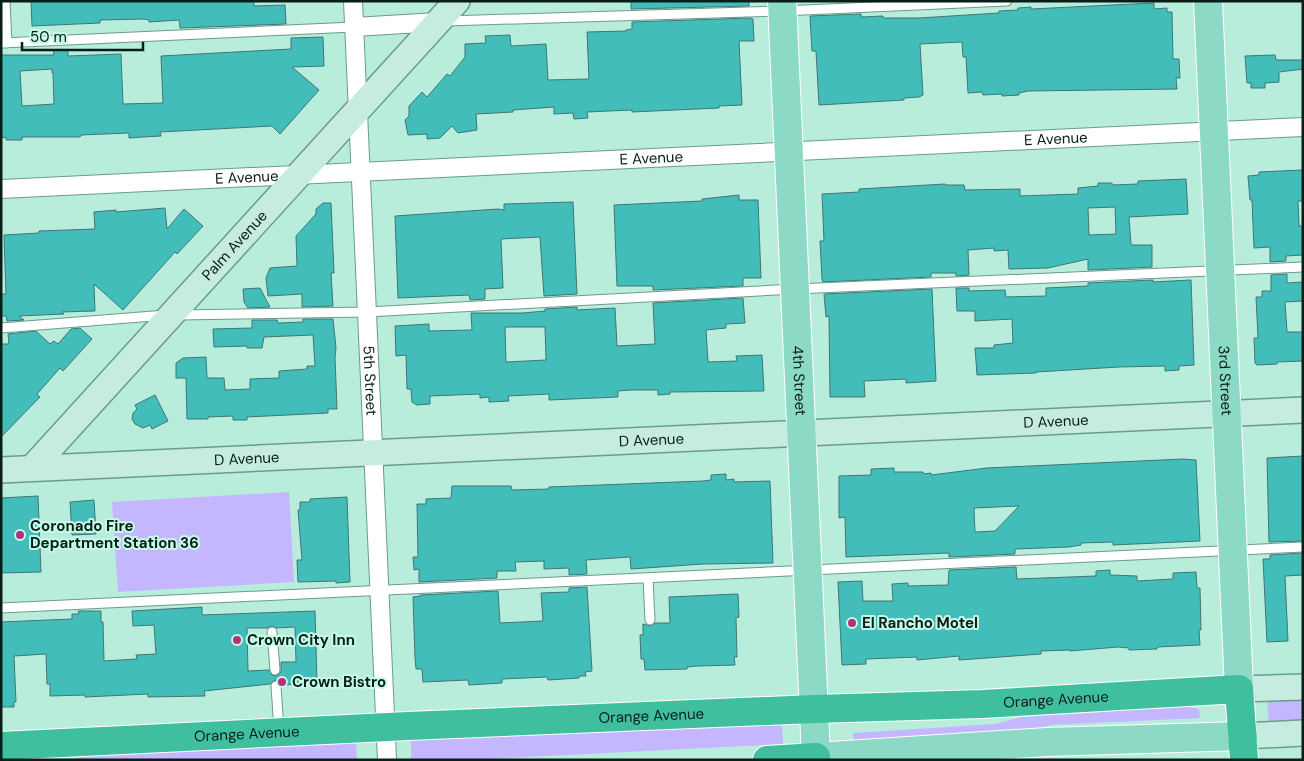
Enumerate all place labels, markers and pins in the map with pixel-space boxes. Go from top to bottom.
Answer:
place label: Coronado Fire Department Station 36 [30,516,199,553]
marker: Coronado Fire Department Station 36 [14,529,26,541]
place label: El Rancho Motel [862,613,978,633]
marker: El Rancho Motel [846,617,858,629]
place label: Crown City Inn [247,630,355,650]
marker: Crown City Inn [231,634,243,646]
place label: Crown Bistro [292,672,386,692]
marker: Crown Bistro [276,676,288,688]

